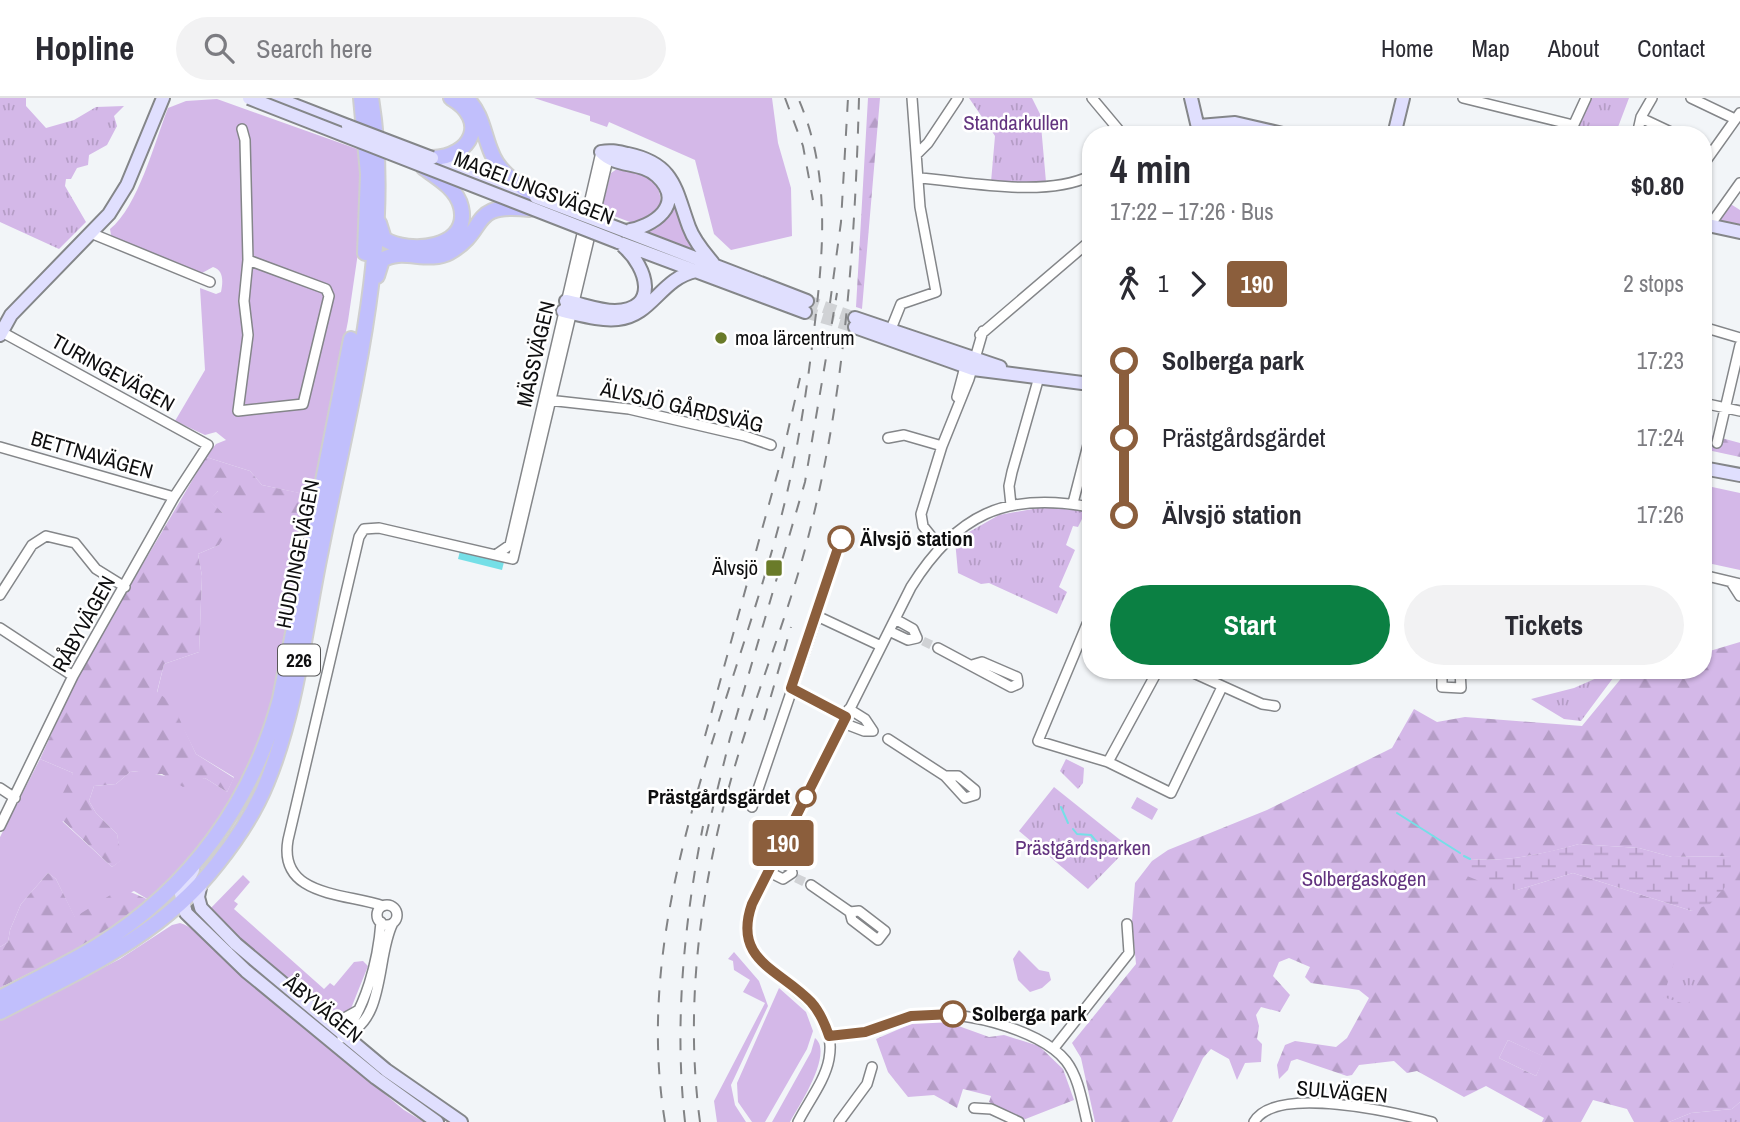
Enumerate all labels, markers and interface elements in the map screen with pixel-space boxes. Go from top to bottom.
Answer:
search box [176,17,666,80]
text: Hopline [35,26,134,70]
icon: search [200,29,238,67]
text: Search here [256,31,372,66]
text: Home [1381,32,1433,64]
text: Map [1471,32,1510,64]
text: About [1548,32,1599,64]
text: Contact [1637,32,1705,64]
park label: Standarkullen [963,108,1069,137]
street label: MAGELUNGSVÄGEN [450,144,618,231]
text: 4 min [1110,144,1191,195]
text: $0.80 [1631,168,1684,203]
text: 17:22 – 17:26 · Bus [1110,196,1274,227]
icon: walk [1110,265,1148,303]
icon: forward [1179,265,1217,303]
text: 1 [1158,268,1169,299]
text: 190 [1241,268,1273,300]
text: 2 stops [1623,268,1684,299]
street label: MÄSSVÄGEN [509,298,562,410]
place label: moa lärcentrum [735,323,855,352]
street label: TURINGEVÄGEN [47,327,180,418]
marker: moa lärcentrum [713,330,729,346]
text: Solberga park [1162,343,1304,378]
text: 17:23 [1637,345,1684,376]
street label: ÄLVSJÖ GÅRDSVÄG [597,373,766,439]
text: Prästgårdsgärdet [1162,420,1326,455]
text: 17:24 [1637,422,1684,453]
street label: BETTNAVÄGEN [28,423,157,486]
street label: HUDDINGEVÄGEN [269,477,326,631]
text: Älvsjö station [1162,497,1302,532]
text: 17:26 [1637,499,1684,530]
place label: Älvsjö station [860,524,973,553]
marker: Älvsjö station [828,526,854,552]
place label: Älvsjö [711,553,758,582]
marker: Älvsjö [764,558,784,578]
street label: RÅBYVÄGEN [45,570,122,677]
button: Start [1110,585,1390,665]
button: Tickets [1404,585,1684,665]
road number: 226 [278,645,320,676]
place label: Prästgårdsgärdet [647,782,790,811]
marker: Prästgårdsgärdet [796,787,816,807]
line badge: 190 [743,820,823,866]
text: 190 [767,827,799,859]
park label: Prästgårdsparken [1015,833,1151,862]
park label: Solbergaskogen [1302,864,1426,893]
street label: ÅBYVÄGEN [277,967,369,1049]
place label: Solberga park [972,999,1087,1028]
marker: Solberga park [940,1001,966,1027]
street label: SULVÄGEN [1295,1073,1389,1110]

